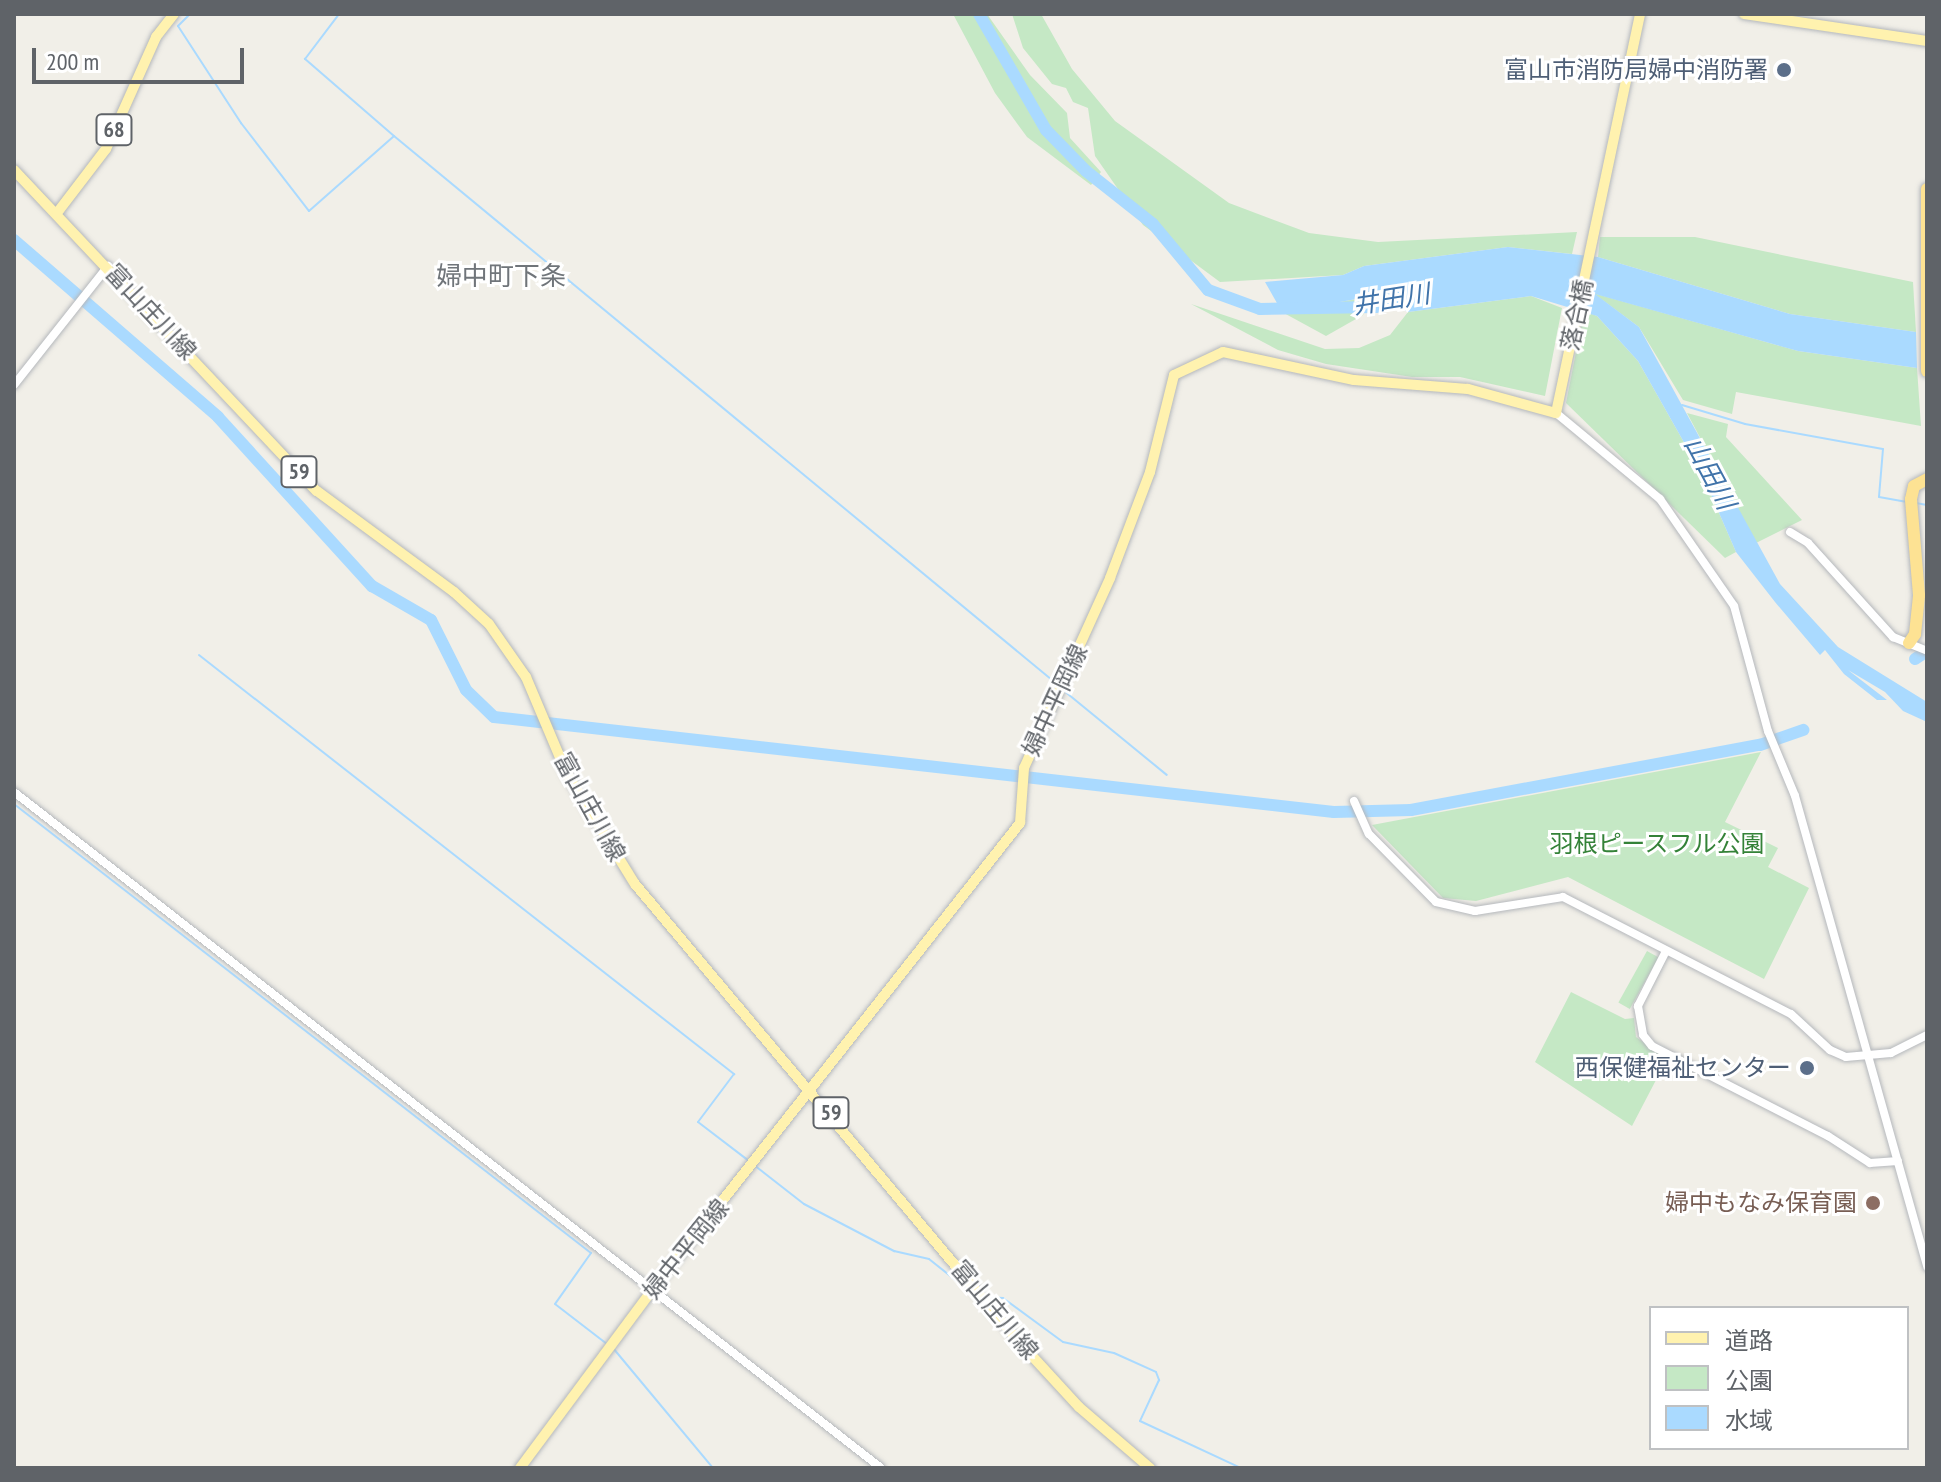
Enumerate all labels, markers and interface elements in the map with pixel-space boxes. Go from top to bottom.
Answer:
scale bar [36,32,248,82]
text: 200 m [46,46,99,77]
place label: 富山市消防局婦中消防署 [1504,56,1768,84]
marker: 富山市消防局婦中消防署 [1775,61,1793,79]
road number: 68 [94,112,134,148]
street label: 富山庄川線 [100,258,202,366]
district label: 婦中町下条 [436,260,566,292]
water label: 井田川 [1350,277,1432,321]
street label: 落合橋 [1555,277,1599,353]
water label: 山田川 [1678,431,1742,515]
road number: 59 [279,454,319,490]
street label: 婦中平岡線 [1017,640,1093,760]
street label: 富山庄川線 [548,748,632,866]
park label: 羽根ピースフル公園 [1549,830,1765,858]
place label: 西保健福祉センター [1575,1054,1791,1082]
marker: 西保健福祉センター [1798,1059,1816,1077]
road number: 59 [811,1095,851,1131]
place label: 婦中もなみ保育園 [1665,1189,1857,1217]
street label: 婦中平岡線 [637,1193,735,1305]
marker: 婦中もなみ保育園 [1864,1194,1882,1212]
street label: 富山庄川線 [945,1255,1045,1365]
legend [1649,1306,1909,1450]
text: 道路 [1725,1325,1773,1356]
text: 公園 [1725,1365,1773,1396]
text: 水域 [1725,1405,1773,1436]

